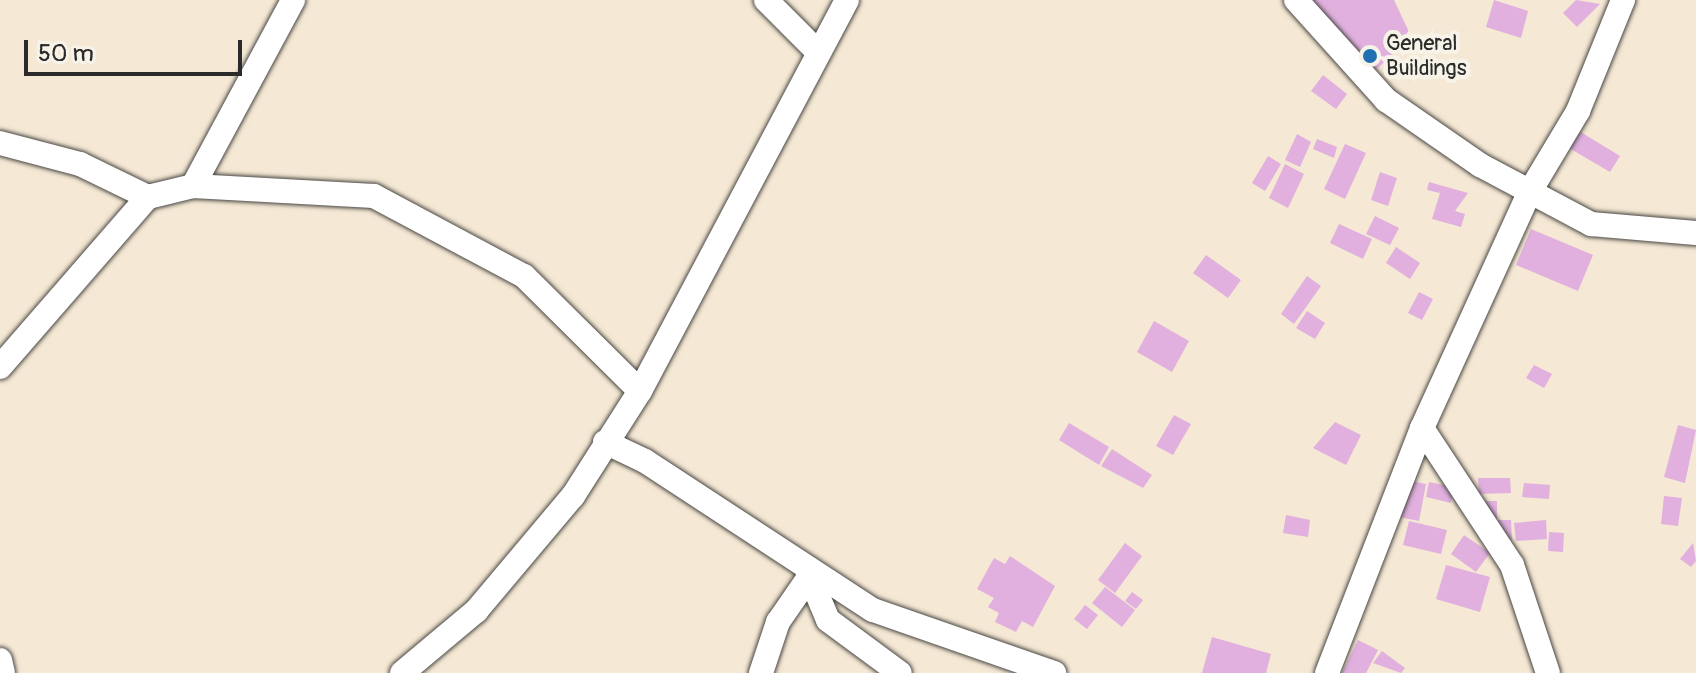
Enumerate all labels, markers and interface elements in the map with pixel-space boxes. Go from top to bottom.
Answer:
scale bar [28,24,246,74]
place label: General Buildings [1386,30,1466,82]
text: 50 m [38,39,94,68]
marker: General Buildings [1361,47,1379,65]

